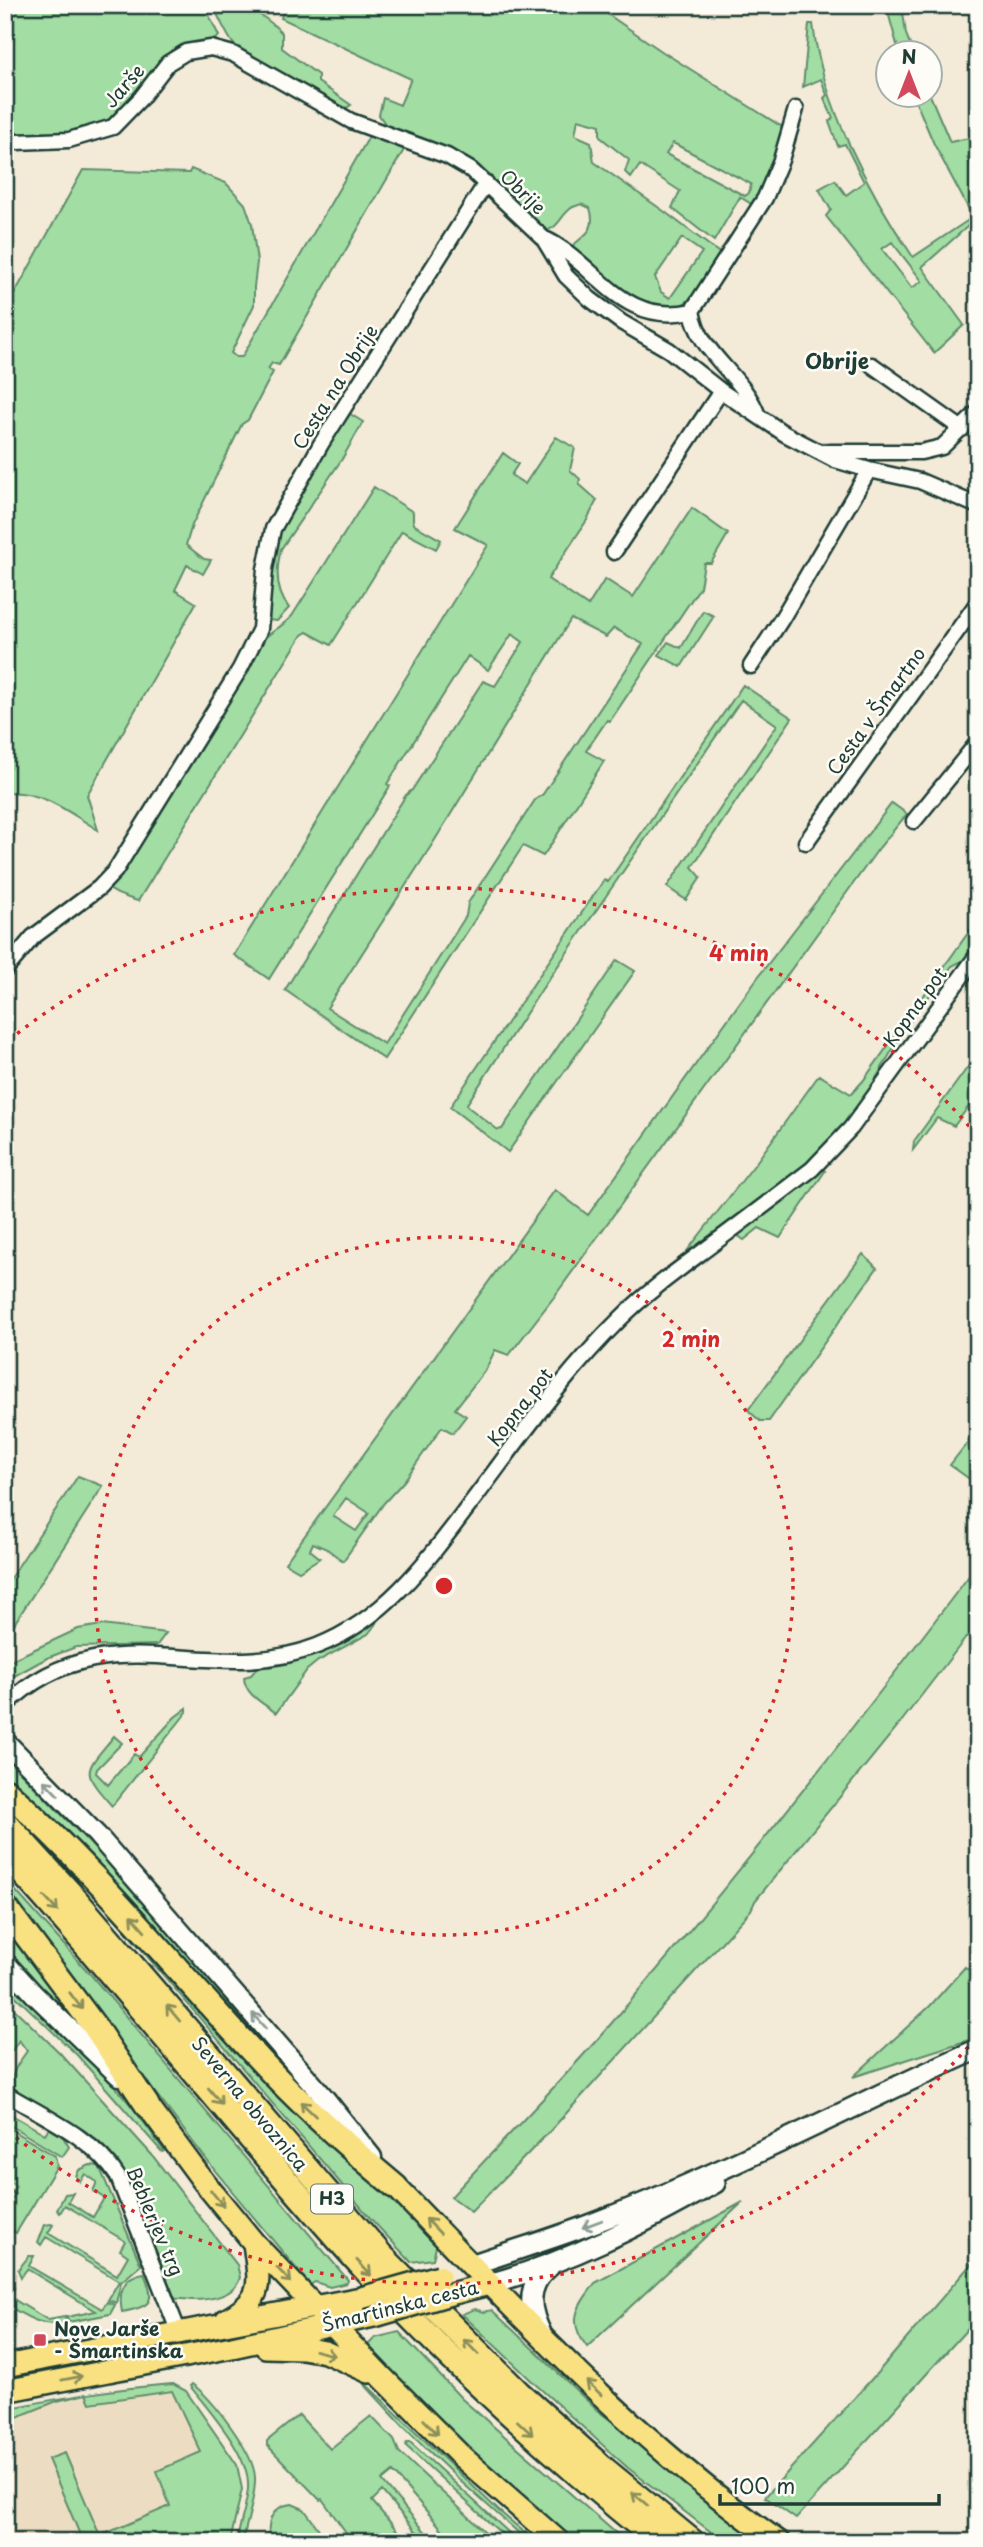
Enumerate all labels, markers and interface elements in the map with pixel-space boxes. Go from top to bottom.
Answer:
north arrow [874,38,944,108]
text: N [901,42,917,70]
street label: Jarše [96,57,150,114]
street label: Obrije [494,162,553,220]
street label: Cesta na Obrije [284,319,384,454]
district label: Obrije [805,344,869,376]
street label: Cesta v Šmartno [819,641,931,780]
text: 4 min [709,936,769,968]
street label: Kopna pot [876,960,953,1052]
text: 2 min [662,1322,720,1354]
street label: Kopna pot [480,1361,559,1452]
centre of rings [432,1574,456,1598]
one-way arrow [43,1780,60,1797]
one-way arrow [43,1895,60,1912]
one-way arrow [130,1914,146,1932]
one-way arrow [68,1991,83,2010]
one-way arrow [165,2004,181,2022]
one-way arrow [251,2012,267,2030]
street label: Severna obvoznica [186,2030,316,2177]
one-way arrow [207,2087,223,2105]
one-way arrow [300,2101,317,2118]
street label: Beblerjev trg [120,2161,192,2280]
road number: H3 [311,2185,353,2214]
one-way arrow [209,2189,225,2207]
one-way arrow [425,2218,442,2235]
one-way arrow [581,2218,603,2231]
one-way arrow [355,2259,372,2276]
one-way arrow [276,2266,293,2283]
street label: Šmartinska cesta [318,2272,481,2338]
place label: Nove Jarše - Šmartinska [54,2314,184,2364]
marker: Nove Jarše - Šmartinska [32,2332,48,2348]
one-way arrow [462,2339,479,2356]
one-way arrow [313,2347,336,2360]
one-way arrow [60,2371,83,2384]
one-way arrow [586,2379,603,2396]
one-way arrow [423,2418,440,2435]
one-way arrow [516,2420,533,2437]
scale bar [720,2463,939,2507]
text: 100 m [731,2469,795,2501]
one-way arrow [632,2491,650,2507]

